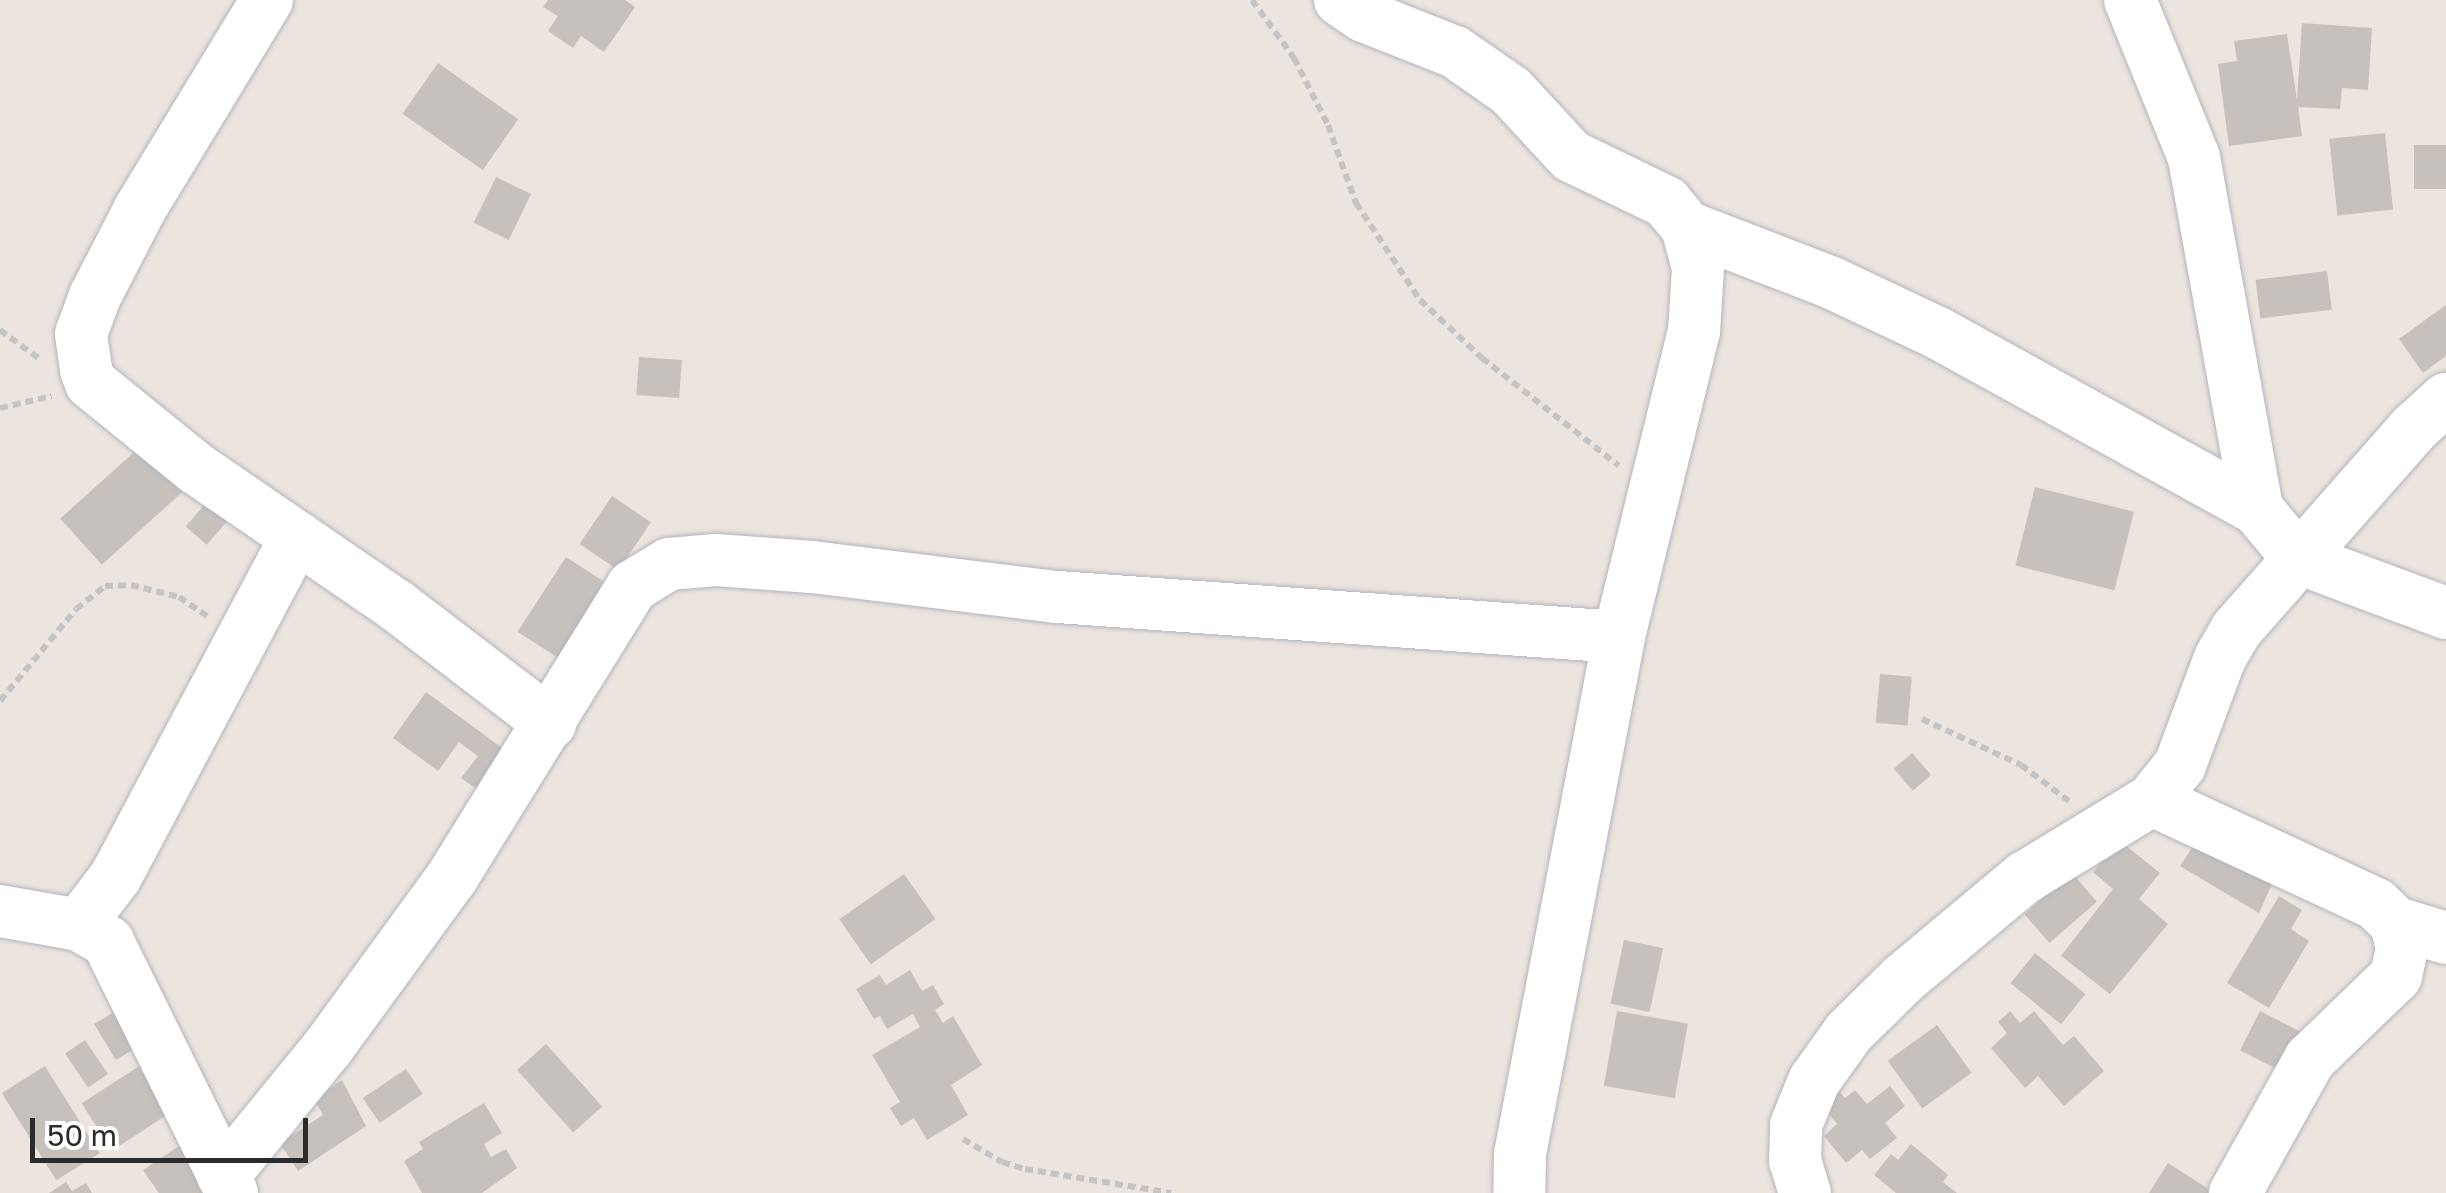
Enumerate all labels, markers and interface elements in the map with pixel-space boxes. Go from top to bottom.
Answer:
scale bar [35,1098,312,1160]
text: 50 m [47,1117,117,1153]

